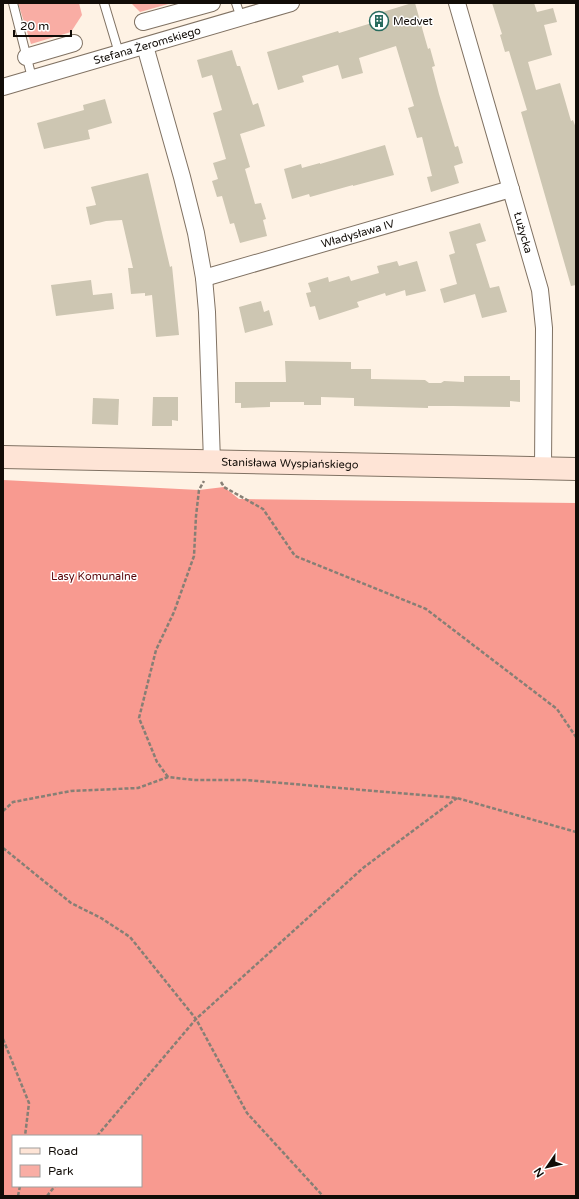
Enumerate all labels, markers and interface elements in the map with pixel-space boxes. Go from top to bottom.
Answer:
building icon: Medvet [368,10,390,32]
scale bar [14,12,71,38]
place label: Medvet [393,15,433,28]
text: 20 m [20,19,49,33]
street label: Stefana Żeromskiego [92,23,202,67]
street label: Łużycka [511,210,536,255]
street label: Władysława IV [319,217,396,250]
street label: Stanisława Wyspiańskiego [221,455,359,471]
park label: Lasy Komunalne [51,570,137,583]
legend [12,1135,142,1187]
text: Road [48,1144,78,1158]
north arrow [527,1147,567,1187]
text: Park [48,1164,74,1178]
text: N [531,1165,547,1180]

